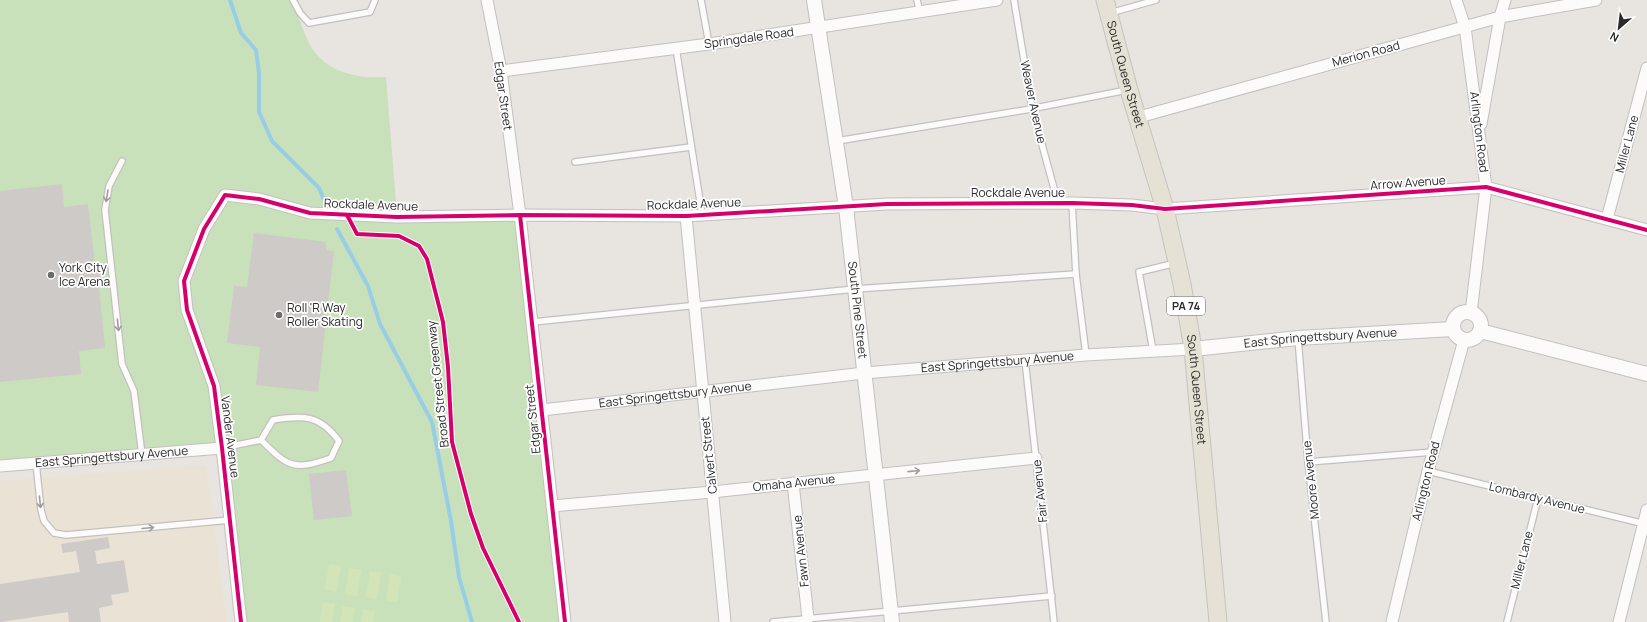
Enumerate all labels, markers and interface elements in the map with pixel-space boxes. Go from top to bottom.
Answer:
north arrow [1599,8,1639,48]
street label: South Queen Street [1103,19,1149,130]
street label: Springdale Road [703,23,795,52]
text: N [1607,29,1621,46]
street label: Merion Road [1330,36,1402,71]
street label: Weaver Avenue [1016,59,1051,145]
street label: Edgar Street [490,60,517,132]
street label: Arlington Road [1466,91,1493,173]
street label: Miller Lane [1611,113,1642,175]
street label: Arrow Avenue [1370,171,1446,194]
street label: Rockdale Avenue [971,184,1065,201]
one-way arrow [102,189,110,202]
street label: Rockdale Avenue [647,193,741,214]
street label: Rockdale Avenue [324,194,418,215]
place label: York City Ice Arena [59,259,110,290]
street label: South Pine Street [844,260,872,360]
marker: York City Ice Arena [46,270,56,280]
road number: PA 74 [1167,297,1205,315]
place label: Roll 'R Way Roller Skating [287,299,363,330]
marker: Roll 'R Way Roller Skating [274,310,284,320]
one-way arrow [114,318,121,331]
street label: Broad Street Greenway [422,319,453,448]
street label: East Springettsbury Avenue [1243,323,1398,352]
street label: South Queen Street [1183,333,1211,445]
street label: East Springettsbury Avenue [920,347,1075,376]
street label: East Springettsbury Avenue [598,377,752,411]
street label: Edgar Street [520,383,545,455]
street label: Vander Avenue [217,395,244,479]
street label: Calvert Street [696,415,721,495]
street label: Arlington Road [1407,439,1444,522]
street label: Moore Avenue [1298,440,1323,520]
street label: East Springettsbury Avenue [34,442,189,471]
street label: Fair Avenue [1028,459,1051,523]
one-way arrow [907,467,920,474]
street label: Omaha Avenue [752,470,836,495]
street label: Lombardy Avenue [1487,477,1587,518]
one-way arrow [36,495,43,508]
street label: Fawn Avenue [788,514,813,588]
one-way arrow [141,524,154,531]
street label: Miller Lane [1506,529,1537,591]

